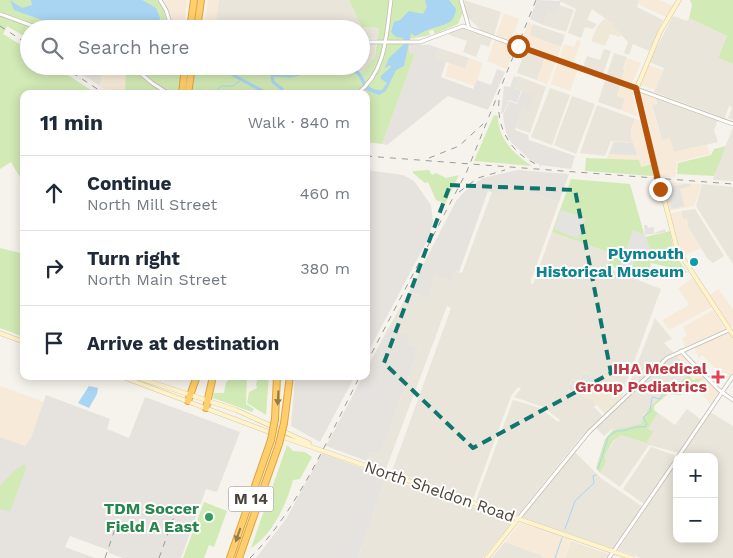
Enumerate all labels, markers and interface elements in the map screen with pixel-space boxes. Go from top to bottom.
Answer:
search box [20,20,370,75]
icon: search [38,34,66,62]
route start [507,35,530,58]
text: Search here [78,36,189,59]
text: 11 min [40,110,103,135]
text: Walk · 840 m [248,113,350,132]
text: Continue [87,172,171,195]
route end [649,178,672,201]
icon: ahead [40,179,68,207]
text: 460 m [300,184,350,203]
text: North Mill Street [87,195,217,214]
place label: Plymouth Historical Museum [536,244,684,281]
text: Turn right [87,247,180,270]
icon: right [40,254,68,282]
marker: Plymouth Historical Museum [688,256,700,268]
text: 380 m [300,259,350,278]
text: North Main Street [87,270,227,289]
icon: arrive [40,329,68,357]
text: Arrive at destination [87,332,279,355]
place label: IHA Medical Group Pediatrics [575,359,708,396]
marker: IHA Medical Group Pediatrics [711,370,725,384]
one-way arrow [273,390,281,406]
map controls [673,453,718,543]
button: + [673,453,718,498]
street label: North Sheldon Road [362,457,517,526]
road number: M 14 [228,486,274,512]
button: − [673,498,718,543]
place label: TDM Soccer Field A East [104,499,199,536]
marker: TDM Soccer Field A East [203,511,215,523]
one-way arrow [234,528,241,543]

